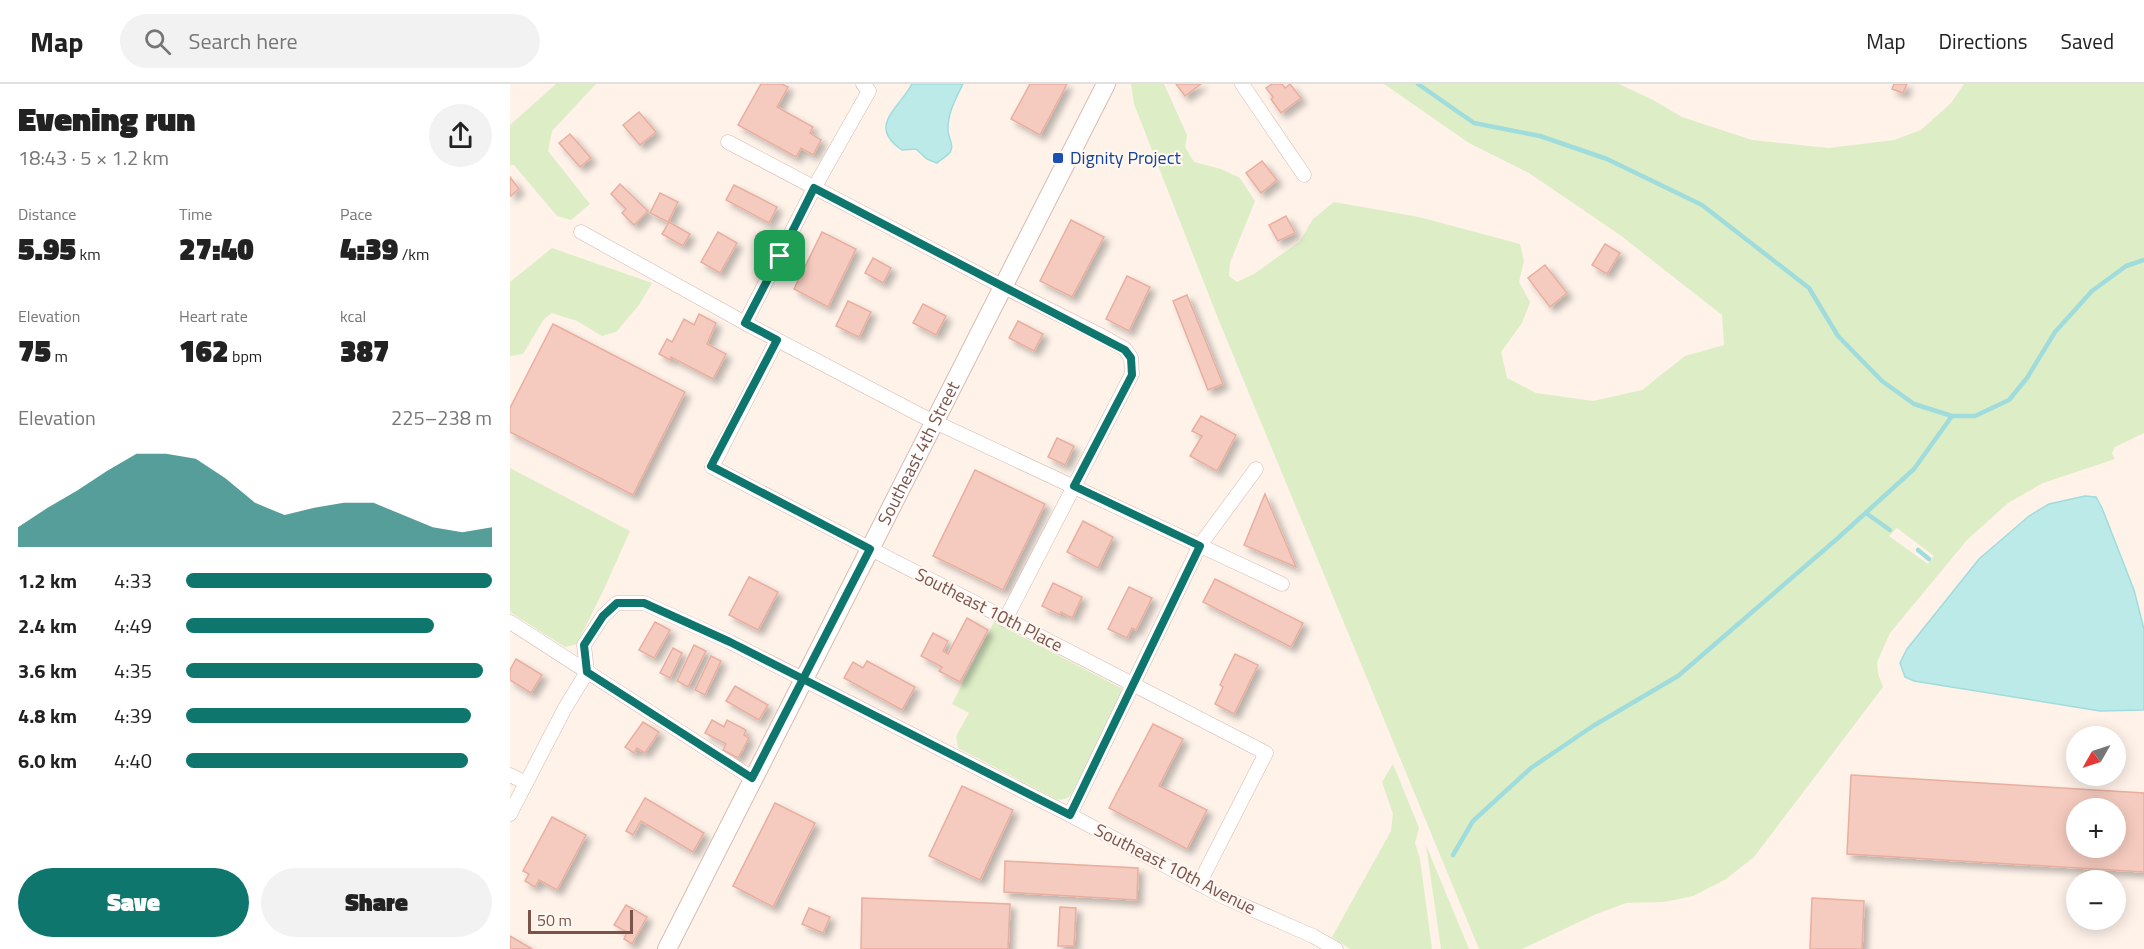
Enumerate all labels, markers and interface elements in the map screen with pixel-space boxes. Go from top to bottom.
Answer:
search box [120,14,540,68]
text: Map [30,20,84,63]
text: Search here [189,24,298,58]
icon: search [141,25,174,58]
text: Map [1866,25,1906,57]
text: Directions [1939,25,2028,57]
text: Saved [2061,25,2114,57]
text: Evening run [18,94,195,144]
button: share [429,104,492,167]
text: 18:43 · 5 × 1.2 km [18,142,169,173]
place label: Dignity Project [1070,144,1181,171]
marker: Dignity Project [1051,151,1065,165]
text: Distance [18,202,76,226]
text: Time [179,202,212,226]
text: Pace [340,202,372,226]
text: 5.95 [18,226,76,272]
text: 27:40 [179,226,254,272]
text: 4:39 [340,226,398,272]
pin [754,230,805,281]
icon: arrive [763,239,796,272]
text: km [76,242,101,266]
text: /km [398,242,429,266]
text: Elevation [18,304,80,328]
text: Heart rate [179,304,248,328]
text: kcal [340,304,366,328]
text: 75 [18,328,51,374]
text: 162 [179,328,229,374]
text: 387 [340,328,390,374]
text: m [51,344,68,368]
text: bpm [229,344,262,368]
street label: Southeast 4th Street [870,376,966,530]
text: Elevation [18,402,96,433]
text: 225–238 m [391,402,492,433]
street label: Southeast 10th Place [911,561,1068,658]
text: 1.2 km [18,565,77,596]
text: 4:33 [114,565,152,596]
text: 2.4 km [18,610,77,641]
text: 4:49 [114,610,152,641]
text: 3.6 km [18,655,77,686]
text: 4:35 [114,655,152,686]
text: 4.8 km [18,700,77,731]
text: 4:39 [114,700,152,731]
north arrow [2066,726,2126,786]
map controls [2066,726,2126,930]
text: 6.0 km [18,745,77,776]
text: 4:40 [114,745,152,776]
button: + [2066,798,2126,858]
street label: Southeast 10th Avenue [1090,816,1261,921]
button: Save [18,868,249,937]
button: Share [261,868,492,937]
button: − [2066,870,2126,930]
scale bar [528,907,633,934]
text: 50 m [537,908,572,932]

